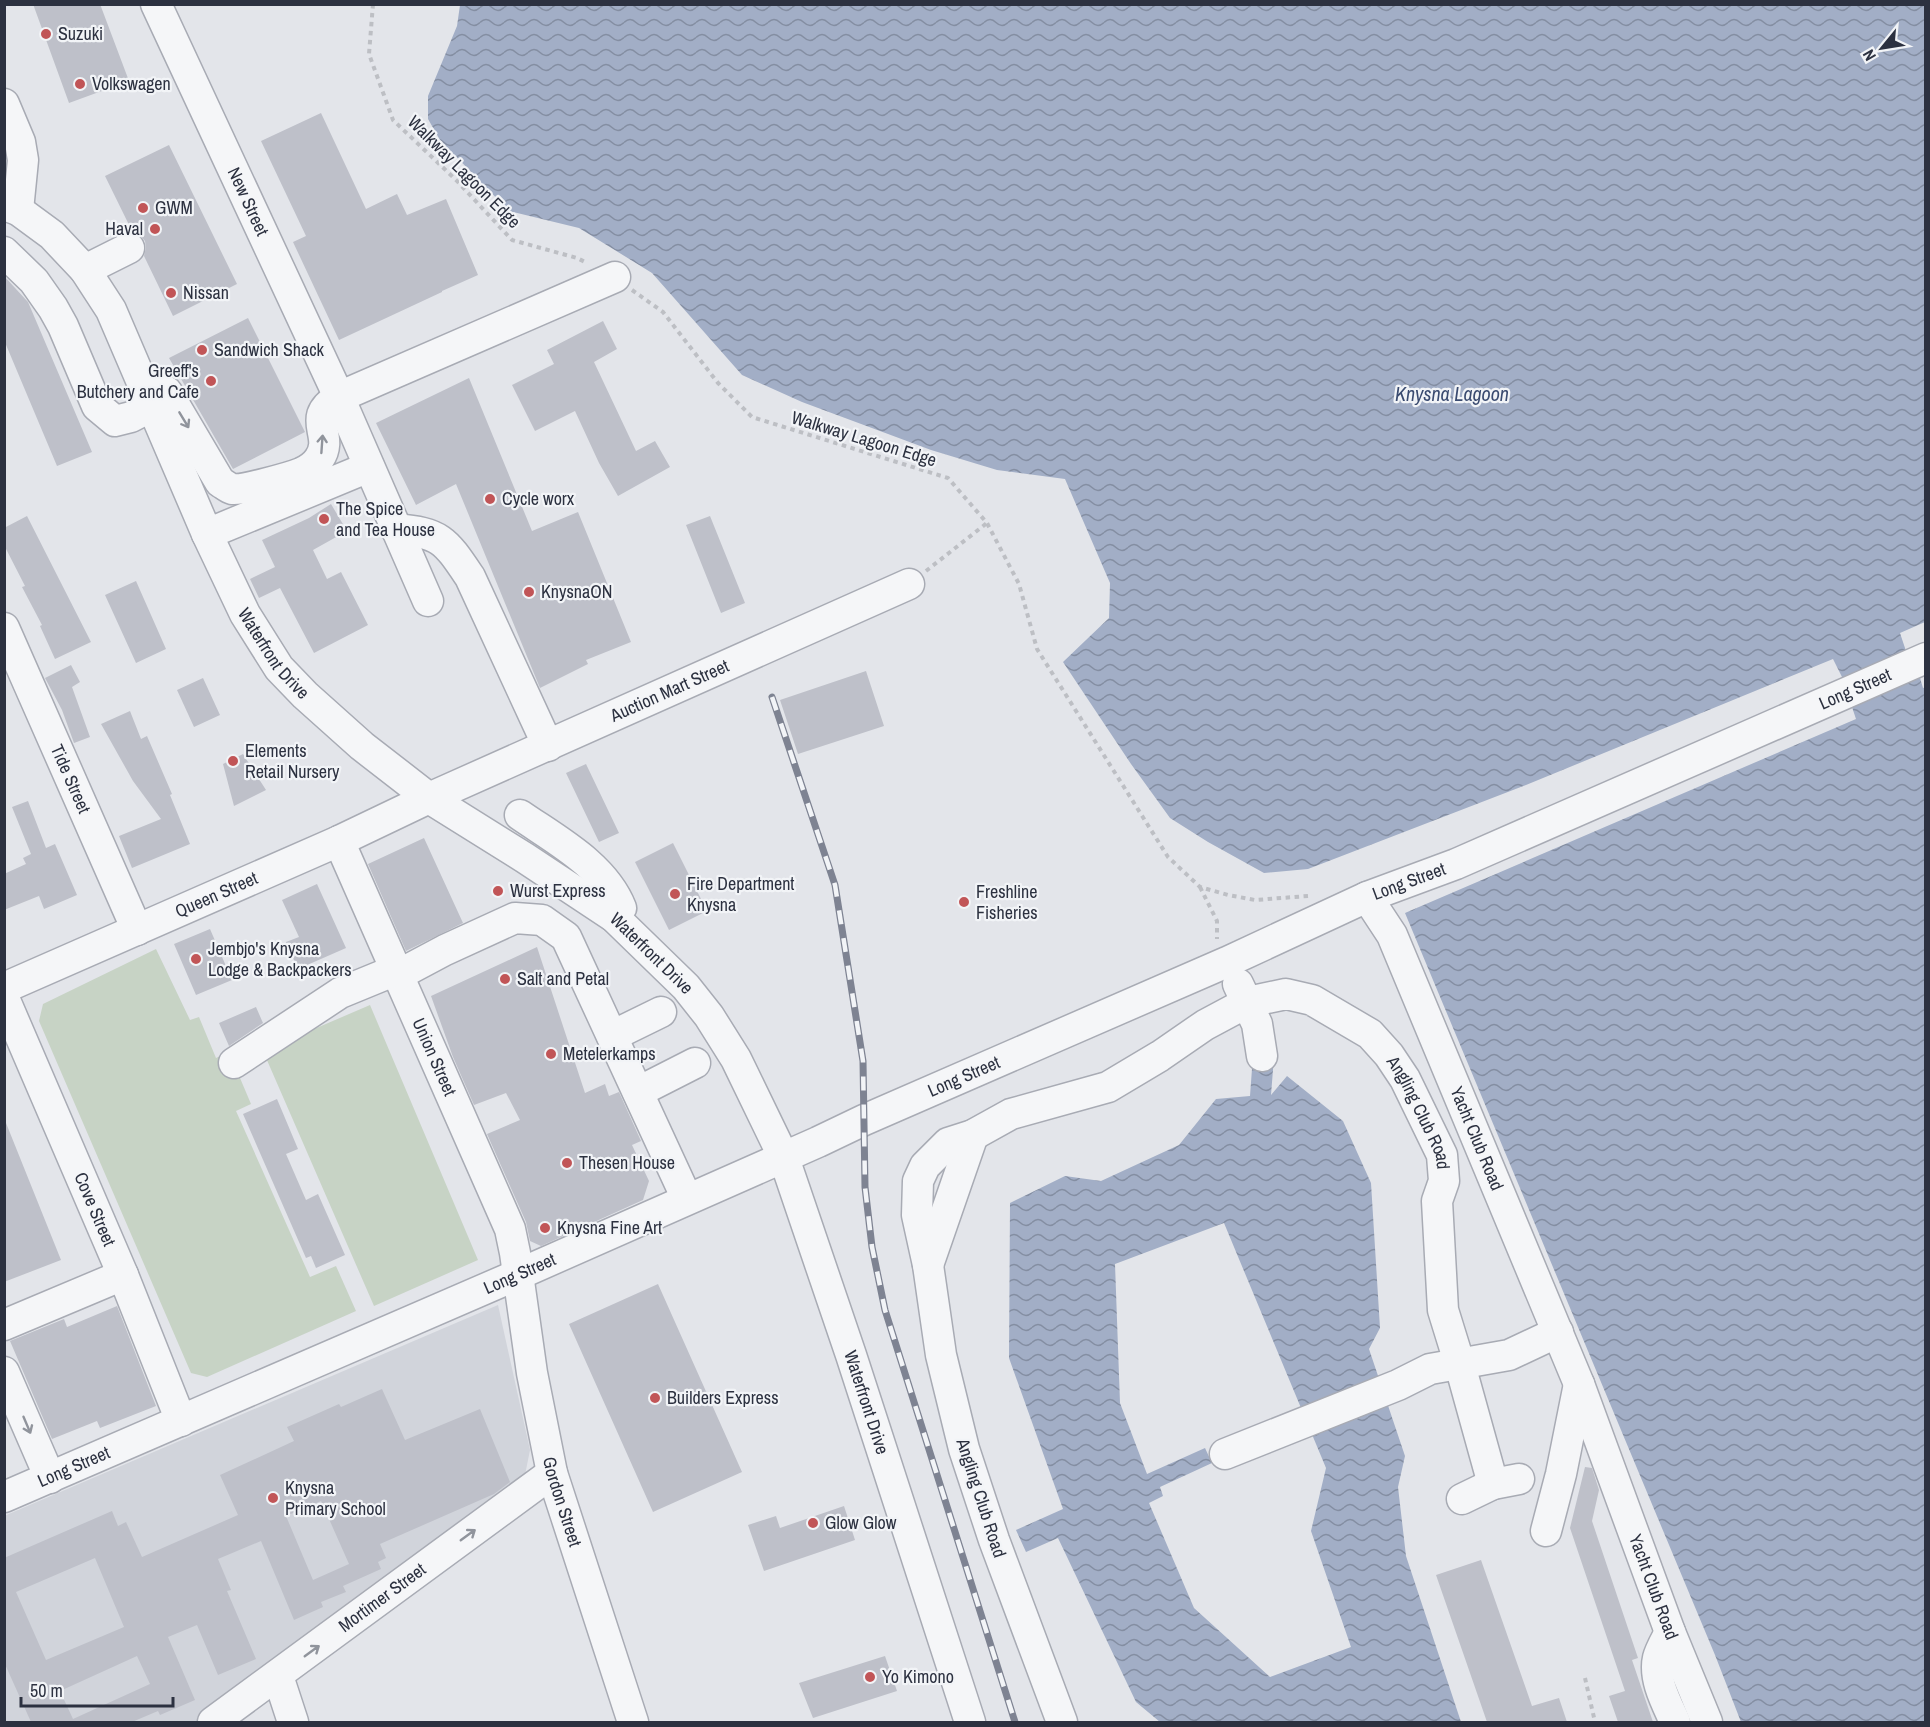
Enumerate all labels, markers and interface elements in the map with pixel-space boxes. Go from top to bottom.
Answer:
north arrow [1852,18,1912,78]
place label: Suzuki [58,21,103,46]
marker: Suzuki [39,27,53,41]
text: N [1857,46,1881,65]
place label: Volkswagen [92,71,171,96]
marker: Volkswagen [73,77,87,91]
street label: Walkway Lagoon Edge [402,110,526,234]
street label: New Street [222,163,275,240]
place label: GWM [155,195,193,220]
marker: GWM [136,201,150,215]
place label: Haval [105,216,143,241]
marker: Haval [148,222,162,236]
place label: Nissan [183,280,229,305]
marker: Nissan [164,286,178,300]
place label: Sandwich Shack [214,337,325,362]
marker: Sandwich Shack [195,343,209,357]
place label: Greeff's Butchery and Cafe [77,358,199,404]
marker: Greeff's Butchery and Cafe [204,374,218,388]
water label: Knysna Lagoon [1395,380,1509,407]
street label: Walkway Lagoon Edge [789,405,940,472]
one-way arrow [178,411,190,428]
one-way arrow [317,435,328,455]
place label: Cycle worx [502,486,575,511]
marker: Cycle worx [483,492,497,506]
place label: The Spice and Tea House [336,496,435,542]
marker: The Spice and Tea House [317,512,331,526]
place label: KnysnaON [541,579,612,604]
marker: KnysnaON [522,585,536,599]
street label: Waterfront Drive [232,603,315,704]
street label: Auction Mart Street [605,653,733,728]
street label: Long Street [1815,662,1895,715]
place label: Elements Retail Nursery [245,738,340,784]
street label: Tide Street [45,740,97,817]
marker: Elements Retail Nursery [226,754,240,768]
street label: Long Street [1369,856,1449,906]
street label: Queen Street [171,865,262,923]
place label: Fire Department Knysna [687,871,794,917]
place label: Wurst Express [510,878,606,903]
place label: Freshline Fisheries [976,879,1038,925]
marker: Wurst Express [491,884,505,898]
marker: Fire Department Knysna [668,887,682,901]
marker: Freshline Fisheries [957,895,971,909]
street label: Waterfront Drive [604,907,700,999]
place label: Jembjo's Knysna Lodge & Backpackers [208,936,352,982]
marker: Jembjo's Knysna Lodge & Backpackers [189,952,203,966]
place label: Salt and Petal [517,966,609,991]
marker: Salt and Petal [498,972,512,986]
street label: Union Street [406,1014,463,1100]
place label: Metelerkamps [563,1041,656,1066]
marker: Metelerkamps [544,1047,558,1061]
street label: Long Street [924,1049,1004,1103]
street label: Angling Club Road [1380,1050,1456,1170]
street label: Yacht Club Road [1444,1083,1510,1194]
place label: Thesen House [579,1150,675,1175]
marker: Thesen House [560,1156,574,1170]
street label: Cove Street [68,1168,122,1250]
place label: Knysna Fine Art [557,1215,662,1240]
marker: Knysna Fine Art [538,1221,552,1235]
street label: Long Street [480,1246,560,1300]
street label: Waterfront Drive [838,1347,895,1458]
place label: Builders Express [667,1385,779,1410]
marker: Builders Express [648,1391,662,1405]
one-way arrow [22,1415,33,1433]
street label: Angling Club Road [950,1434,1013,1561]
street label: Long Street [34,1440,114,1493]
street label: Gordon Street [537,1455,588,1550]
place label: Knysna Primary School [285,1475,386,1521]
marker: Knysna Primary School [266,1491,280,1505]
place label: Glow Glow [825,1510,897,1535]
marker: Glow Glow [806,1516,820,1530]
one-way arrow [460,1529,476,1541]
street label: Yacht Club Road [1623,1530,1685,1643]
street label: Mortimer Street [333,1557,431,1638]
one-way arrow [303,1645,319,1657]
place label: Yo Kimono [882,1664,954,1689]
scale bar [21,1670,172,1708]
marker: Yo Kimono [863,1670,877,1684]
text: 50 m [30,1678,63,1703]

